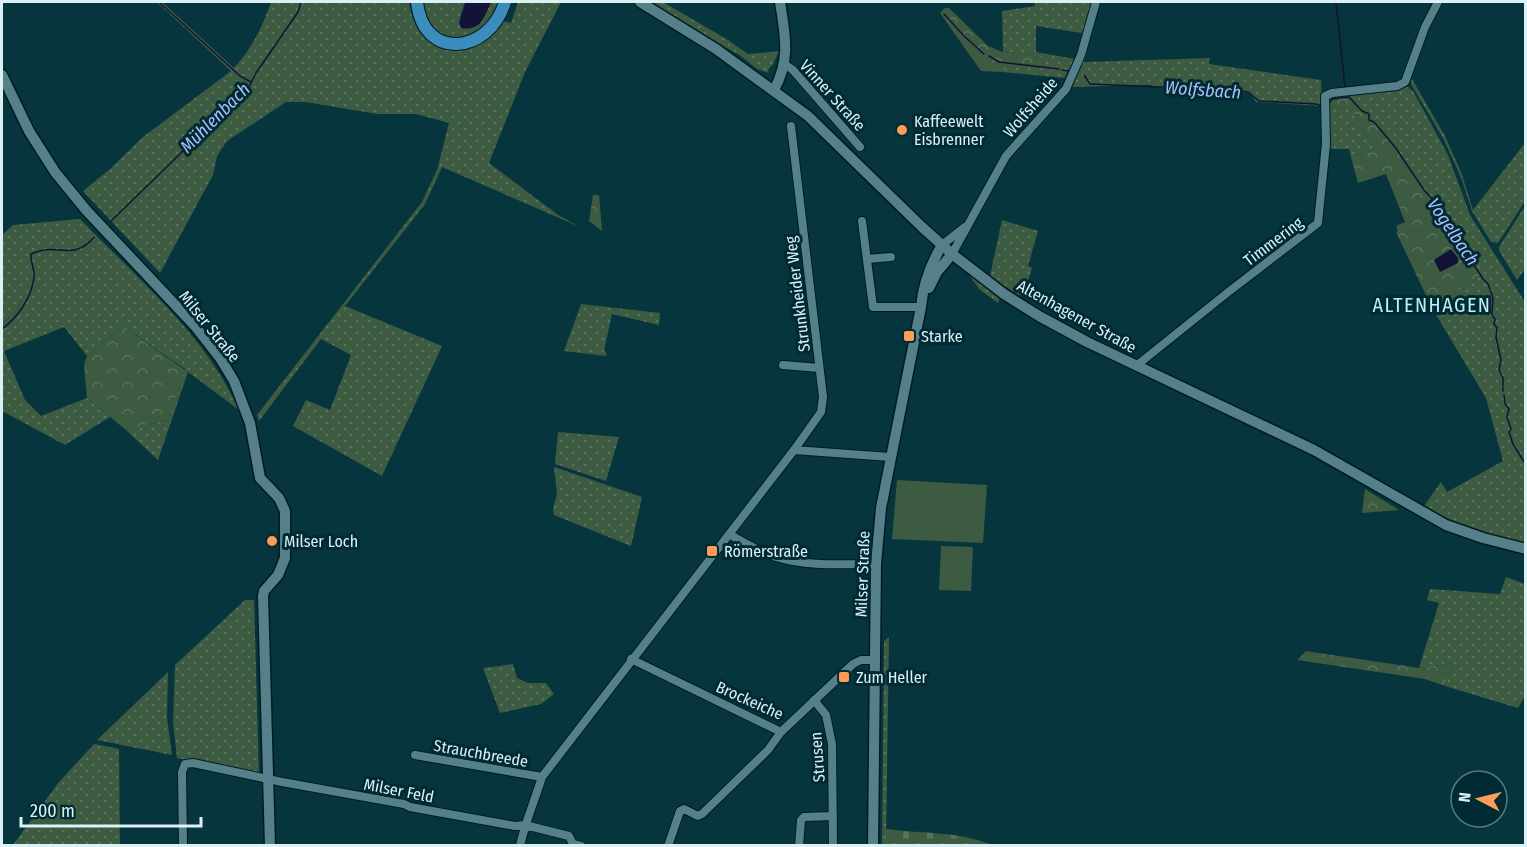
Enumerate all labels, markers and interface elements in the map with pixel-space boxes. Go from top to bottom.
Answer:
street label: Vinner Straße [796,56,869,135]
street label: Wolfsheide [999,73,1062,141]
water label: Wolfsbach [1164,76,1242,104]
water label: Mühlenbach [175,78,255,158]
place label: Kaffeewelt Eisbrenner [914,112,985,149]
marker: Kaffeewelt Eisbrenner [895,123,909,137]
water label: Vogelbach [1422,194,1484,270]
street label: Timmering [1240,213,1307,270]
street label: Strunkheider Weg [781,235,814,353]
street label: Altenhagener Straße [1014,276,1140,357]
street label: Milser Straße [175,287,244,366]
district label: ALTENHAGEN [1373,293,1491,317]
place label: Starke [921,327,963,346]
marker: Starke [902,329,916,343]
street label: Milser Straße [851,530,874,617]
place label: Milser Loch [284,532,358,551]
marker: Milser Loch [265,534,279,548]
place label: Römerstraße [724,542,808,561]
marker: Römerstraße [705,544,719,558]
place label: Zum Heller [856,668,928,687]
marker: Zum Heller [837,670,851,684]
street label: Brockeiche [713,677,786,724]
street label: Strusen [806,731,829,783]
street label: Strauchbreede [432,736,530,771]
north arrow [1449,769,1509,829]
street label: Milser Feld [362,774,435,807]
scale bar [21,790,201,828]
text: N [1455,791,1475,803]
text: 200 m [30,800,75,822]

